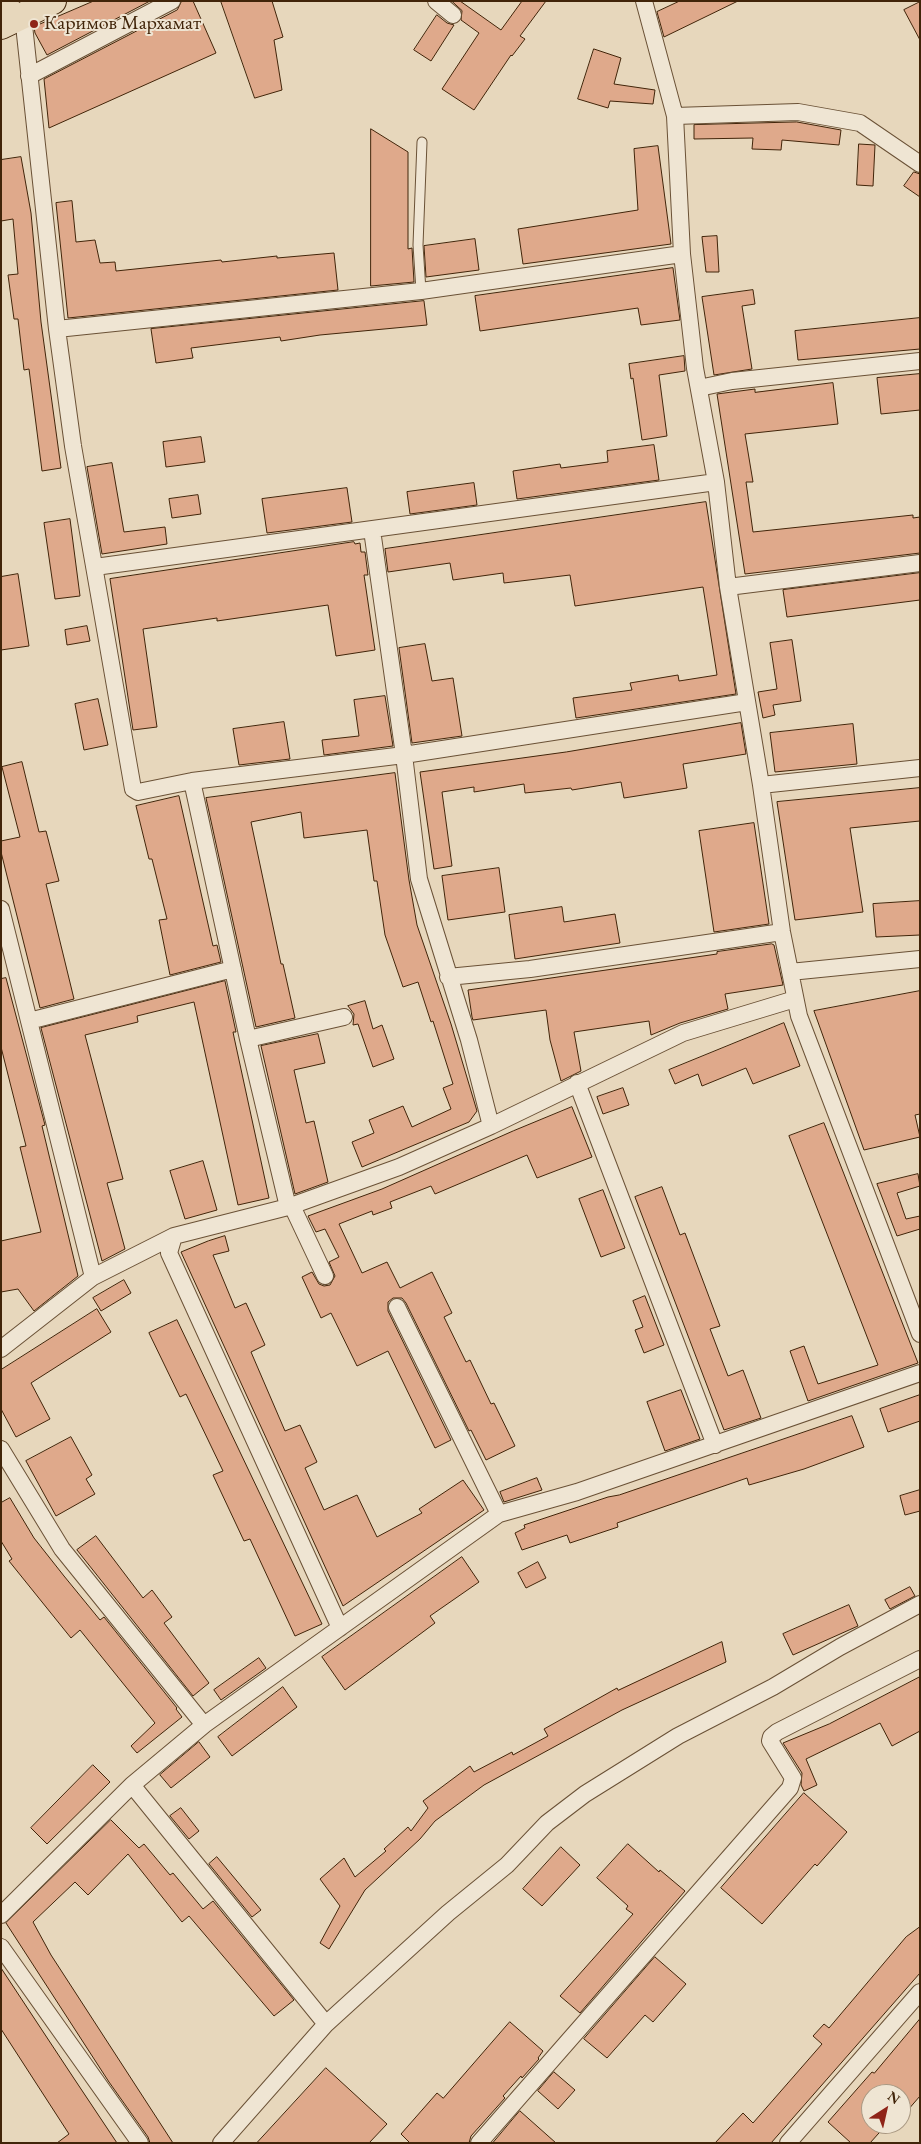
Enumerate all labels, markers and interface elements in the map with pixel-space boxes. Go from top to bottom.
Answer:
place label: Каримов Мархамат [44,12,201,36]
marker: Каримов Мархамат [28,18,40,30]
north arrow [861,2084,911,2134]
text: N [884,2087,904,2108]

